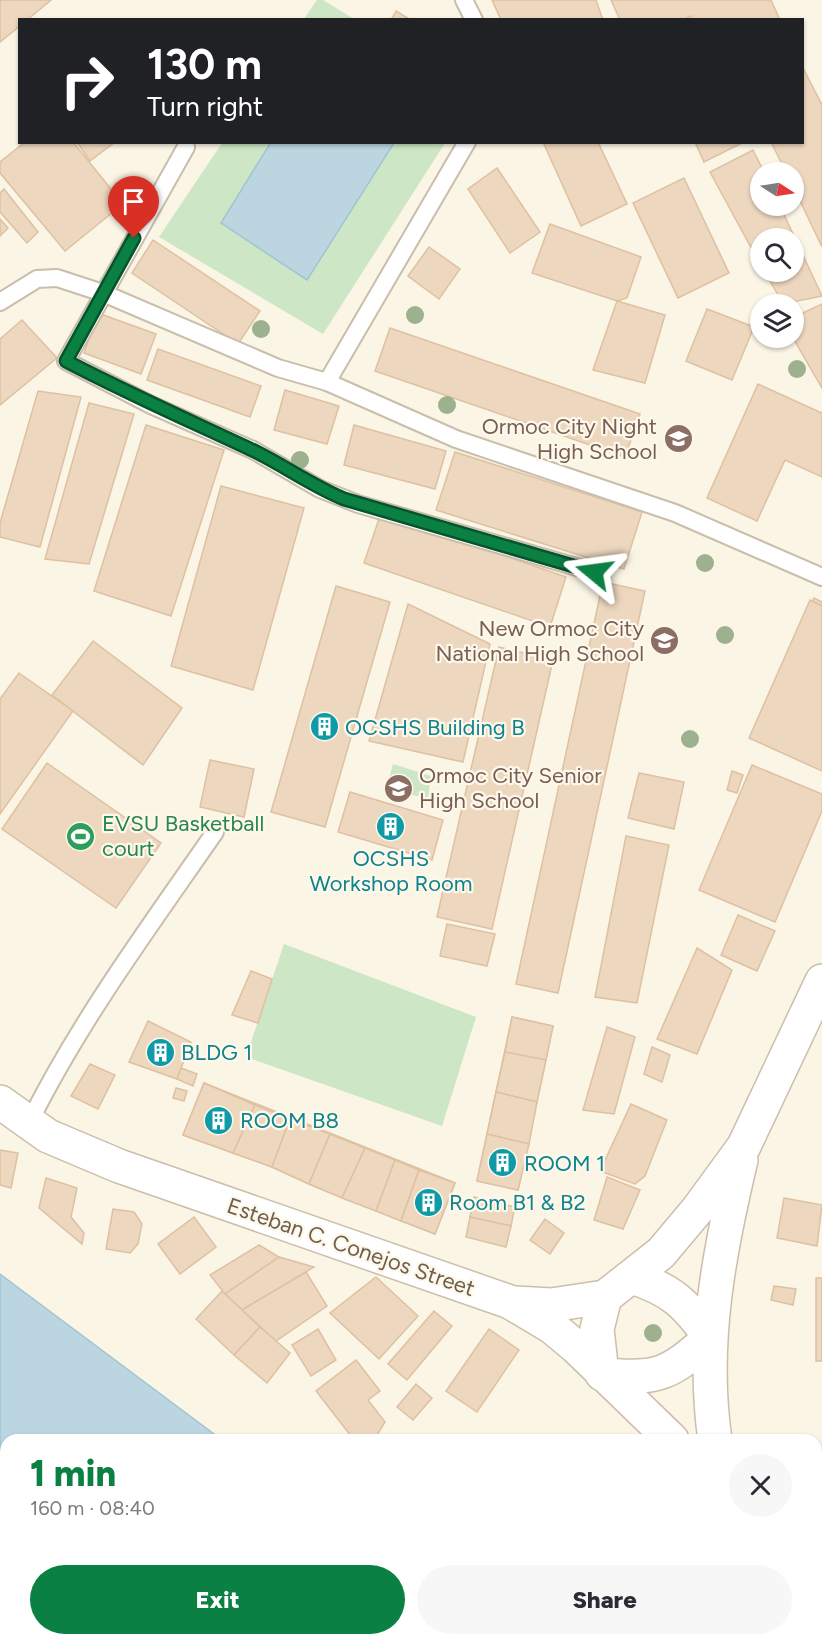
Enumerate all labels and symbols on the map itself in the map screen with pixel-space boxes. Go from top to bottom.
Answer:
north arrow [750,162,804,216]
pin [108,176,159,238]
place label: Ormoc City Night High School [482,413,657,465]
school or university icon: Ormoc City Night High School [662,423,694,455]
position arrow [562,540,626,604]
place label: New Ormoc City National High School [436,615,644,667]
school or university icon: New Ormoc City National High School [649,625,681,657]
building icon: OCSHS Building B [308,711,340,743]
place label: OCSHS Building B [345,714,525,741]
place label: Ormoc City Senior High School [419,762,602,814]
school or university icon: Ormoc City Senior High School [382,772,414,804]
place label: EVSU Basketball court [102,810,264,862]
building icon: OCSHS Workshop Room [375,810,407,842]
sports icon: EVSU Basketball court [65,820,97,852]
place label: OCSHS Workshop Room [310,845,472,897]
building icon: BLDG 1 [144,1036,176,1068]
place label: BLDG 1 [181,1039,252,1066]
building icon: ROOM B8 [203,1104,235,1136]
place label: ROOM B8 [240,1107,339,1134]
building icon: ROOM 1 [487,1147,519,1179]
place label: ROOM 1 [524,1150,605,1177]
building icon: Room B1 & B2 [412,1186,444,1218]
place label: Room B1 & B2 [449,1189,586,1216]
street label: Esteban C. Conejos Street [224,1192,478,1302]

